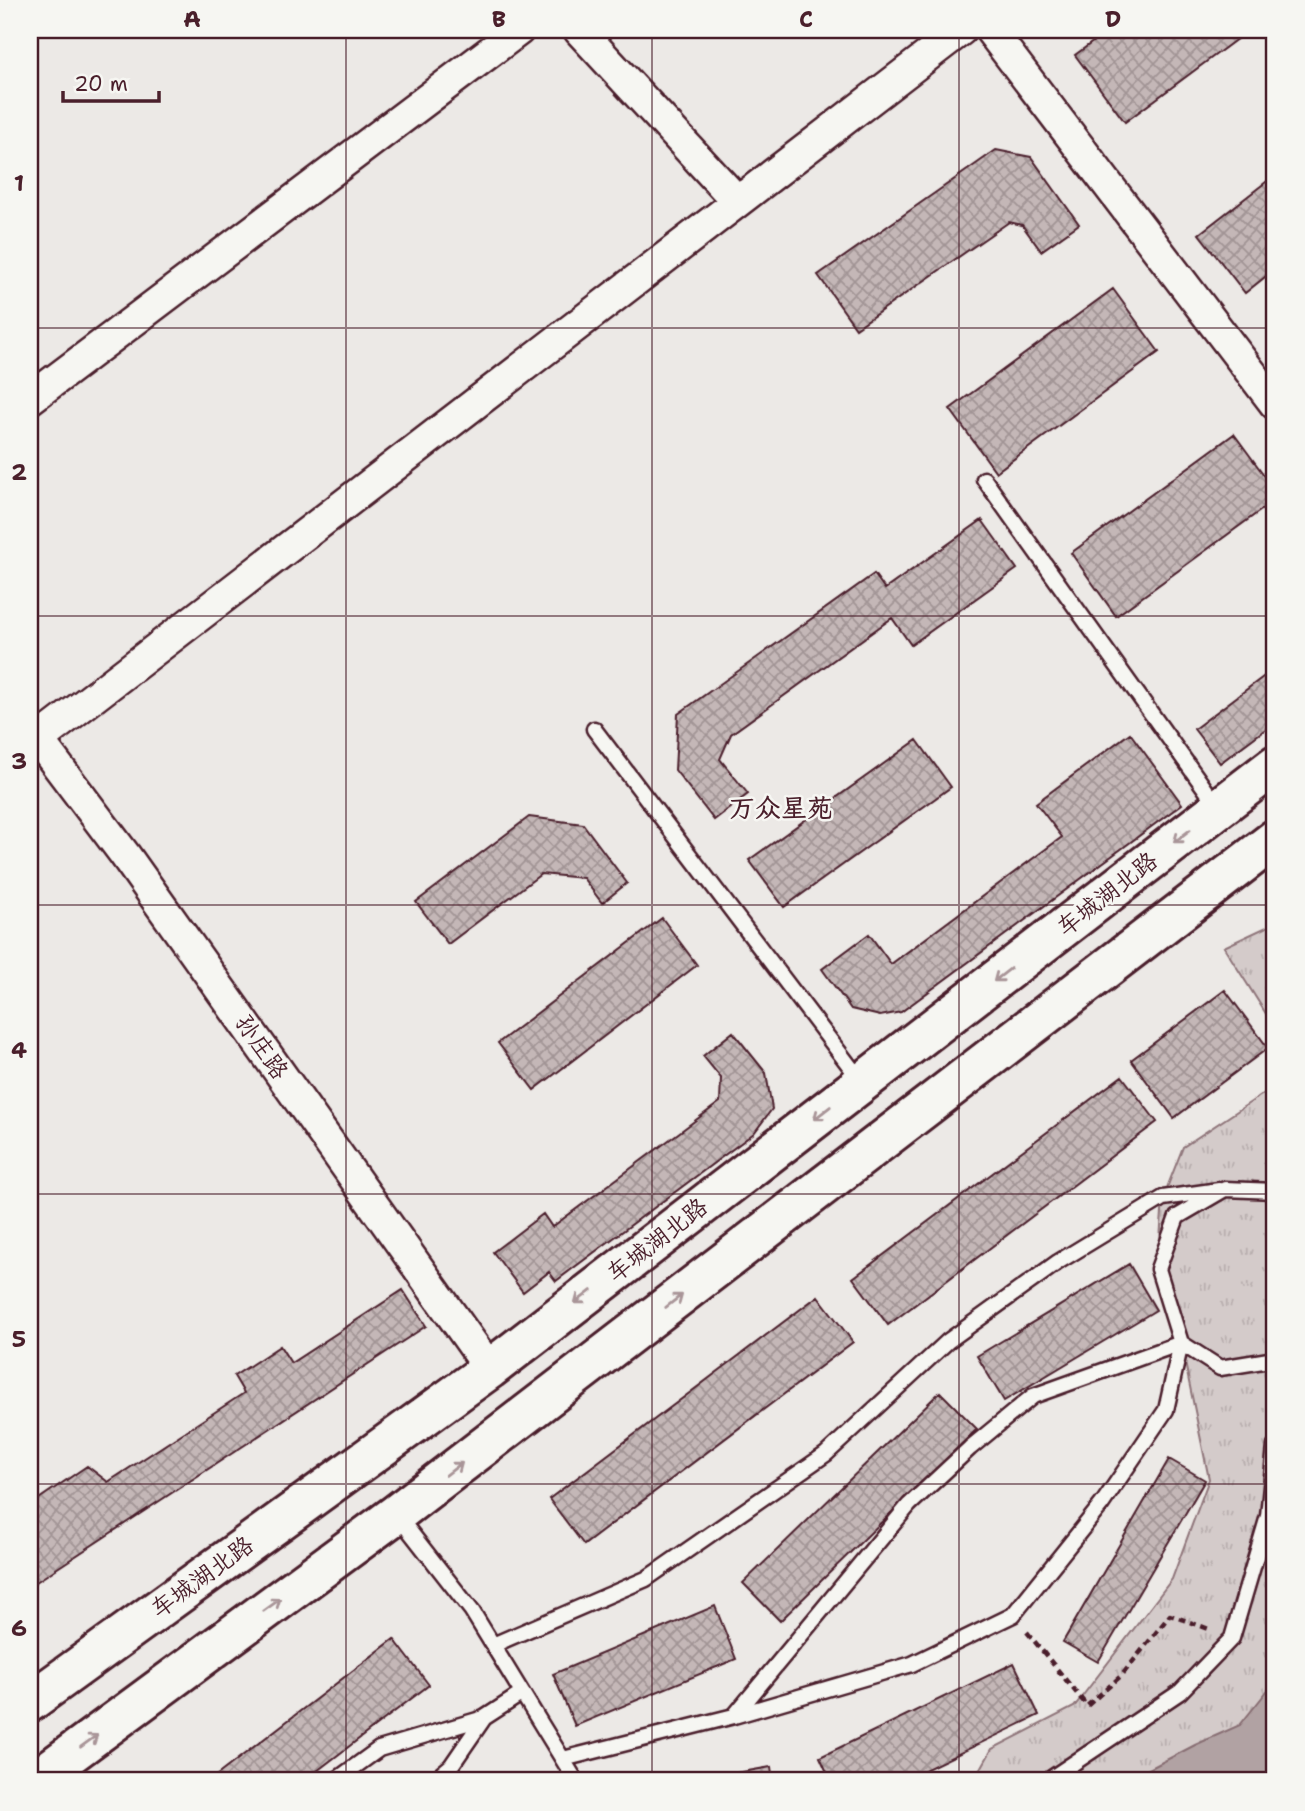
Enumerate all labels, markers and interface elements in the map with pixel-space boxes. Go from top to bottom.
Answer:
text: A [183,4,201,34]
text: B [492,4,506,34]
text: C [799,4,813,34]
text: D [1105,4,1121,34]
scale bar [63,60,159,104]
text: 20 m [74,70,128,98]
text: 1 [14,168,24,198]
text: 2 [11,457,27,487]
text: 3 [11,746,27,776]
district label: 万众星苑 [729,790,833,825]
one-way arrow [1174,829,1192,844]
street label: 车城湖北路 [1050,844,1164,944]
one-way arrow [993,967,1012,982]
street label: 孙庄路 [228,1008,296,1086]
text: 4 [11,1035,27,1065]
one-way arrow [813,1106,831,1121]
street label: 车城湖北路 [600,1190,714,1290]
one-way arrow [574,1289,593,1304]
one-way arrow [664,1293,682,1308]
text: 5 [12,1324,26,1354]
one-way arrow [445,1462,464,1477]
street label: 车城湖北路 [144,1529,260,1625]
one-way arrow [262,1598,281,1613]
text: 6 [11,1613,27,1643]
one-way arrow [80,1733,98,1748]

